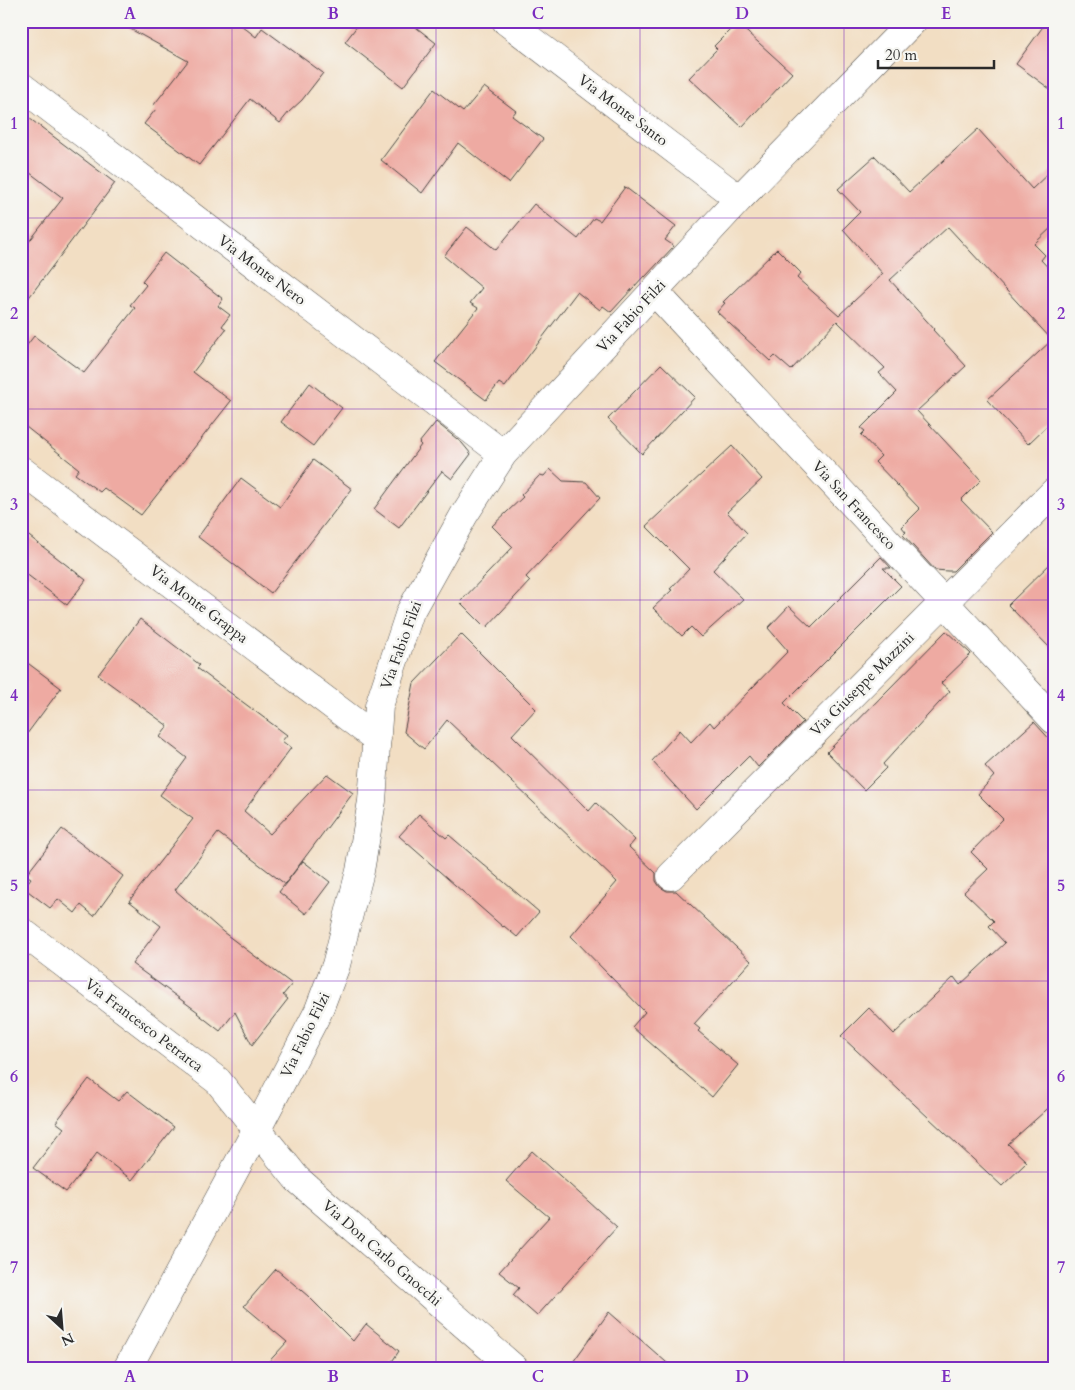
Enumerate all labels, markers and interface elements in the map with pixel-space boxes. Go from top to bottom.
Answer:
text: A [124,3,136,25]
text: B [327,3,339,25]
text: C [532,3,544,25]
text: D [735,3,749,25]
text: E [941,3,951,25]
scale bar [878,38,994,70]
text: 20 m [885,45,917,65]
street label: Via Monte Santo [574,70,672,150]
text: 1 [10,113,18,135]
text: 1 [1057,113,1065,135]
street label: Via Monte Nero [214,230,310,310]
street label: Via Fabio Filzi [592,275,670,357]
text: 2 [10,303,18,325]
text: 2 [1057,303,1065,325]
street label: Via San Francesco [807,456,901,554]
text: 3 [10,494,18,516]
text: 3 [1057,494,1065,516]
street label: Via Monte Grappa [146,560,253,648]
street label: Via Fabio Filzi [376,598,426,692]
street label: Via Giuseppe Mazzini [806,628,918,740]
text: 4 [10,685,18,707]
text: 4 [1057,685,1065,707]
text: 5 [10,875,18,897]
text: 5 [1057,875,1065,897]
street label: Via Francesco Petrarca [81,974,208,1077]
street label: Via Fabio Filzi [276,989,334,1081]
text: 6 [10,1066,18,1088]
text: 6 [1057,1066,1065,1088]
street label: Via Don Carlo Gnocchi [318,1195,446,1311]
text: 7 [10,1257,18,1279]
text: 7 [1057,1257,1065,1279]
north arrow [38,1302,88,1352]
text: N [58,1328,77,1350]
text: A [124,1366,136,1388]
text: B [327,1366,339,1388]
text: C [532,1366,544,1388]
text: D [735,1366,749,1388]
text: E [941,1366,951,1388]

